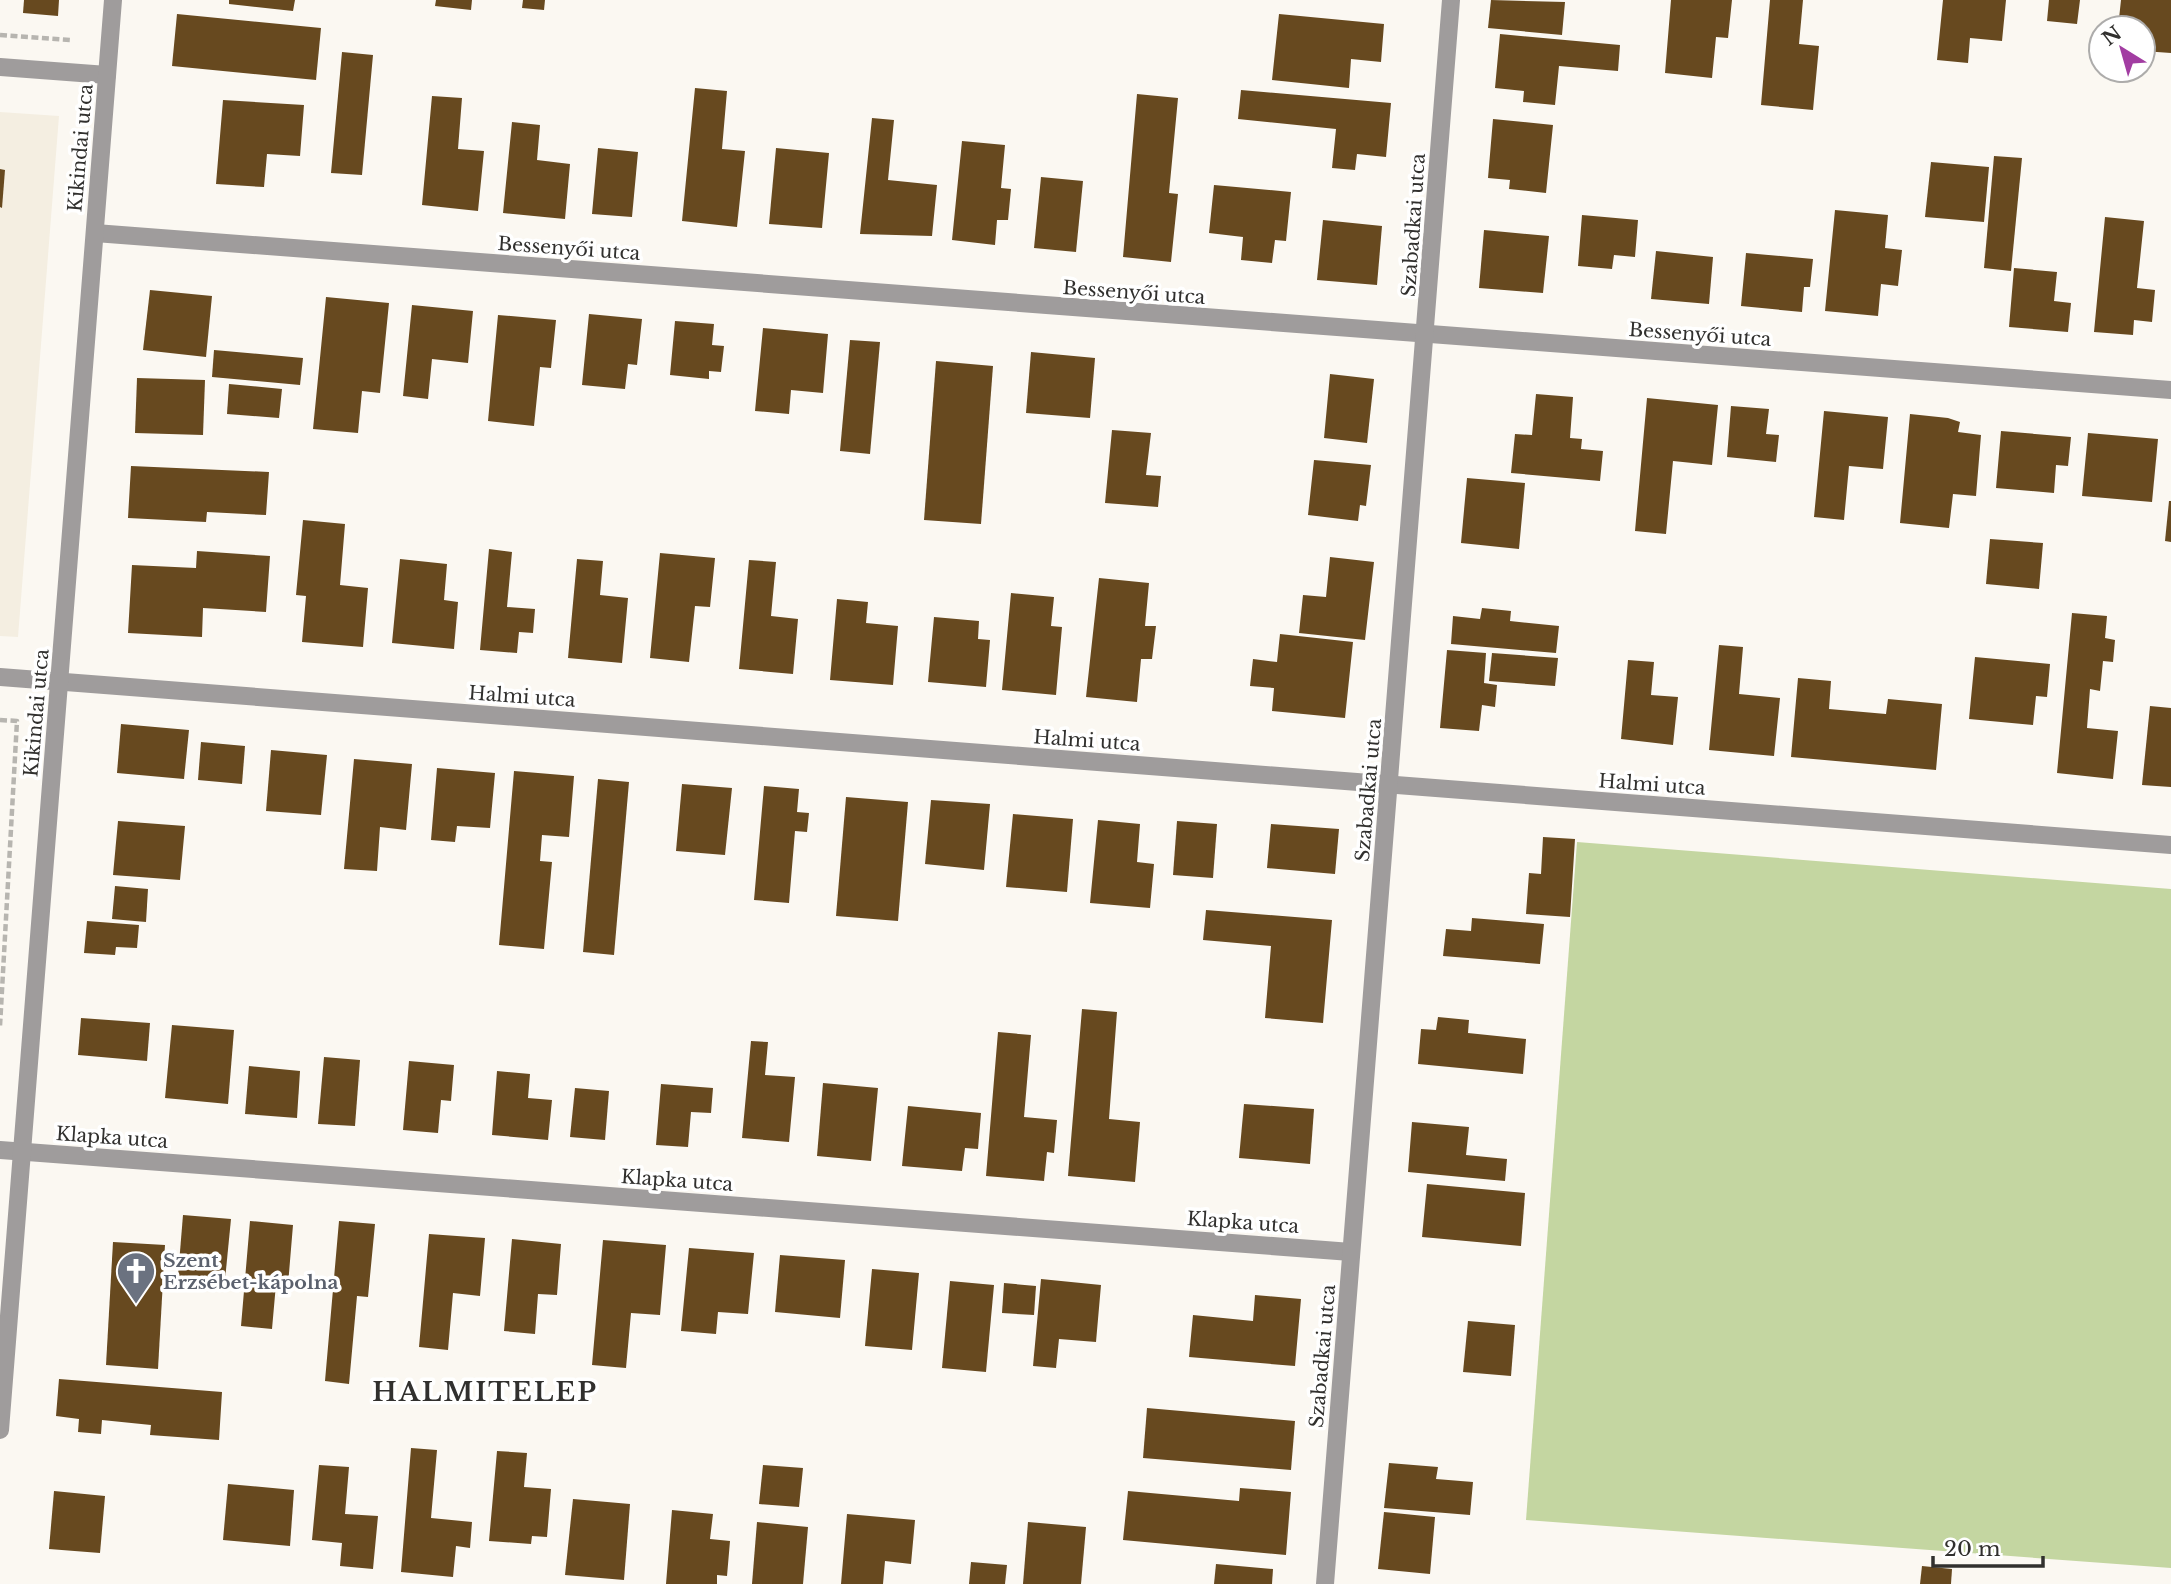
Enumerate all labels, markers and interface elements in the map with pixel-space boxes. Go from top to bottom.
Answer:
north arrow [2087,14,2157,84]
text: N [2098,21,2126,50]
street label: Kikindai utca [63,83,98,213]
street label: Szabadkai utca [1397,152,1430,298]
street label: Bessenyői utca [497,232,642,265]
street label: Bessenyői utca [1062,276,1207,309]
street label: Bessenyői utca [1628,318,1773,351]
street label: Kikindai utca [19,648,54,778]
street label: Halmi utca [468,681,577,712]
street label: Szabadkai utca [1351,717,1386,863]
street label: Halmi utca [1033,725,1142,756]
street label: Halmi utca [1598,769,1707,800]
street label: Klapka utca [55,1122,169,1153]
street label: Klapka utca [620,1165,734,1196]
street label: Klapka utca [1186,1207,1300,1238]
place label: Szent Erzsébet-kápolna [163,1249,338,1294]
church icon: Szent Erzsébet-kápolna [115,1250,157,1305]
street label: Szabadkai utca [1305,1283,1340,1429]
district label: HALMITELEP [372,1376,598,1408]
scale bar [1933,1524,2043,1568]
text: 20 m [1944,1536,2001,1562]

